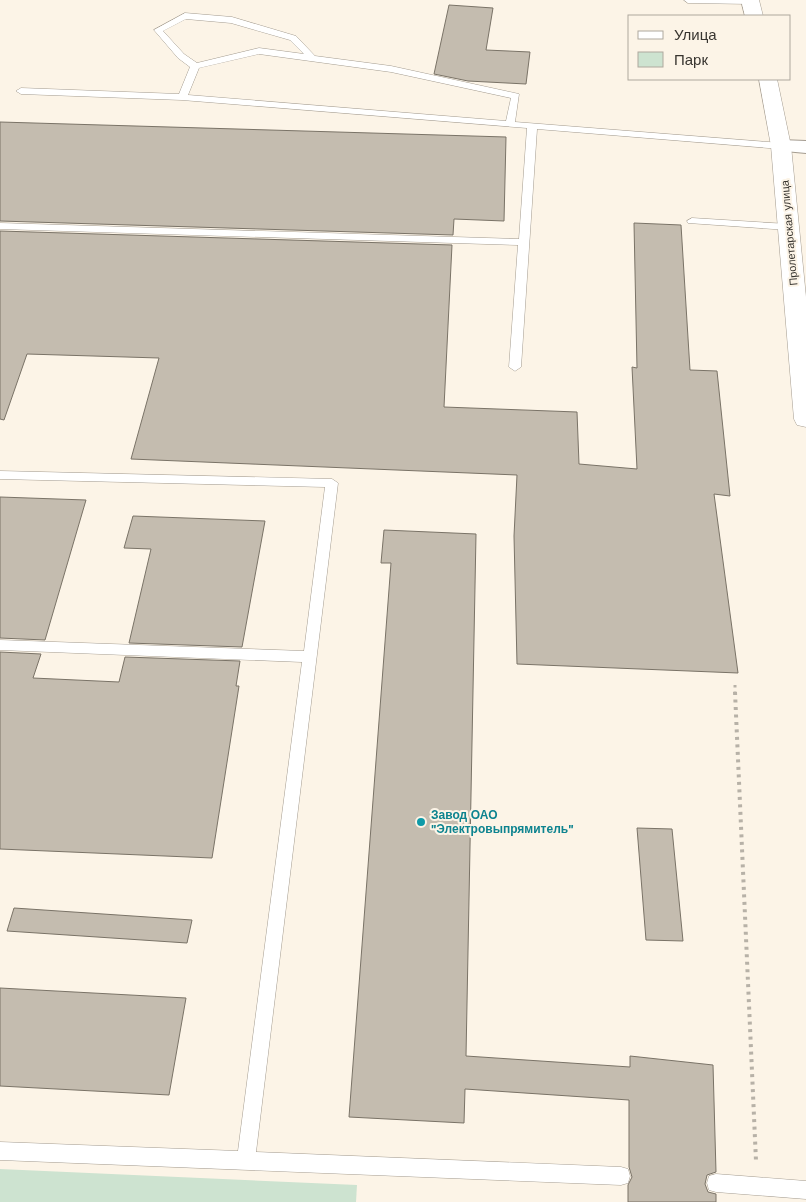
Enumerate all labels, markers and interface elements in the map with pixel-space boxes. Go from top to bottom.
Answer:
legend [628,15,791,80]
text: Улица [674,26,717,44]
text: Парк [674,51,708,69]
street label: Пролетарская улица [778,179,801,286]
place label: Завод ОАО "Электровыпрямитель" [431,808,574,836]
marker: Завод ОАО "Электровыпрямитель" [415,816,427,828]

